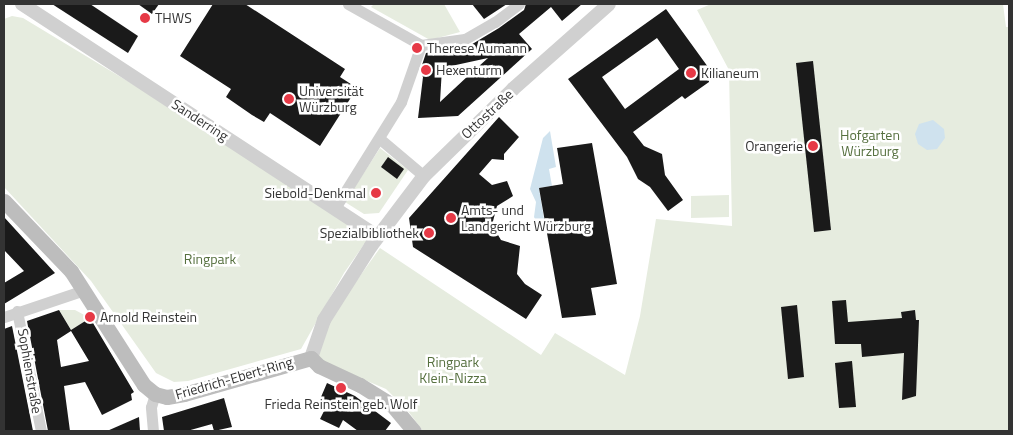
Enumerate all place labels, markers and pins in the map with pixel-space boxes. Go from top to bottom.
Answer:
place label: THWS [155,10,192,26]
marker: THWS [139,12,151,24]
place label: Therese Aumann [427,40,527,56]
marker: Therese Aumann [411,42,423,54]
place label: Hexenturm [436,62,502,78]
marker: Hexenturm [420,64,432,76]
place label: Kilianeum [701,65,759,81]
marker: Kilianeum [685,67,697,79]
place label: Universität Würzburg [299,83,364,115]
marker: Universität Würzburg [283,93,295,105]
place label: Orangerie [745,138,803,154]
marker: Orangerie [807,140,819,152]
place label: Siebold-Denkmal [264,185,366,201]
marker: Siebold-Denkmal [370,187,382,199]
place label: Amts- und Landgericht Würzburg [461,202,591,234]
marker: Amts- und Landgericht Würzburg [445,212,457,224]
place label: Spezialbibliothek [320,225,419,241]
marker: Spezialbibliothek [423,227,435,239]
place label: Arnold Reinstein [100,309,197,325]
marker: Arnold Reinstein [84,311,96,323]
marker: Frieda Reinstein geb. Wolf [335,382,347,394]
place label: Frieda Reinstein geb. Wolf [265,396,417,412]

